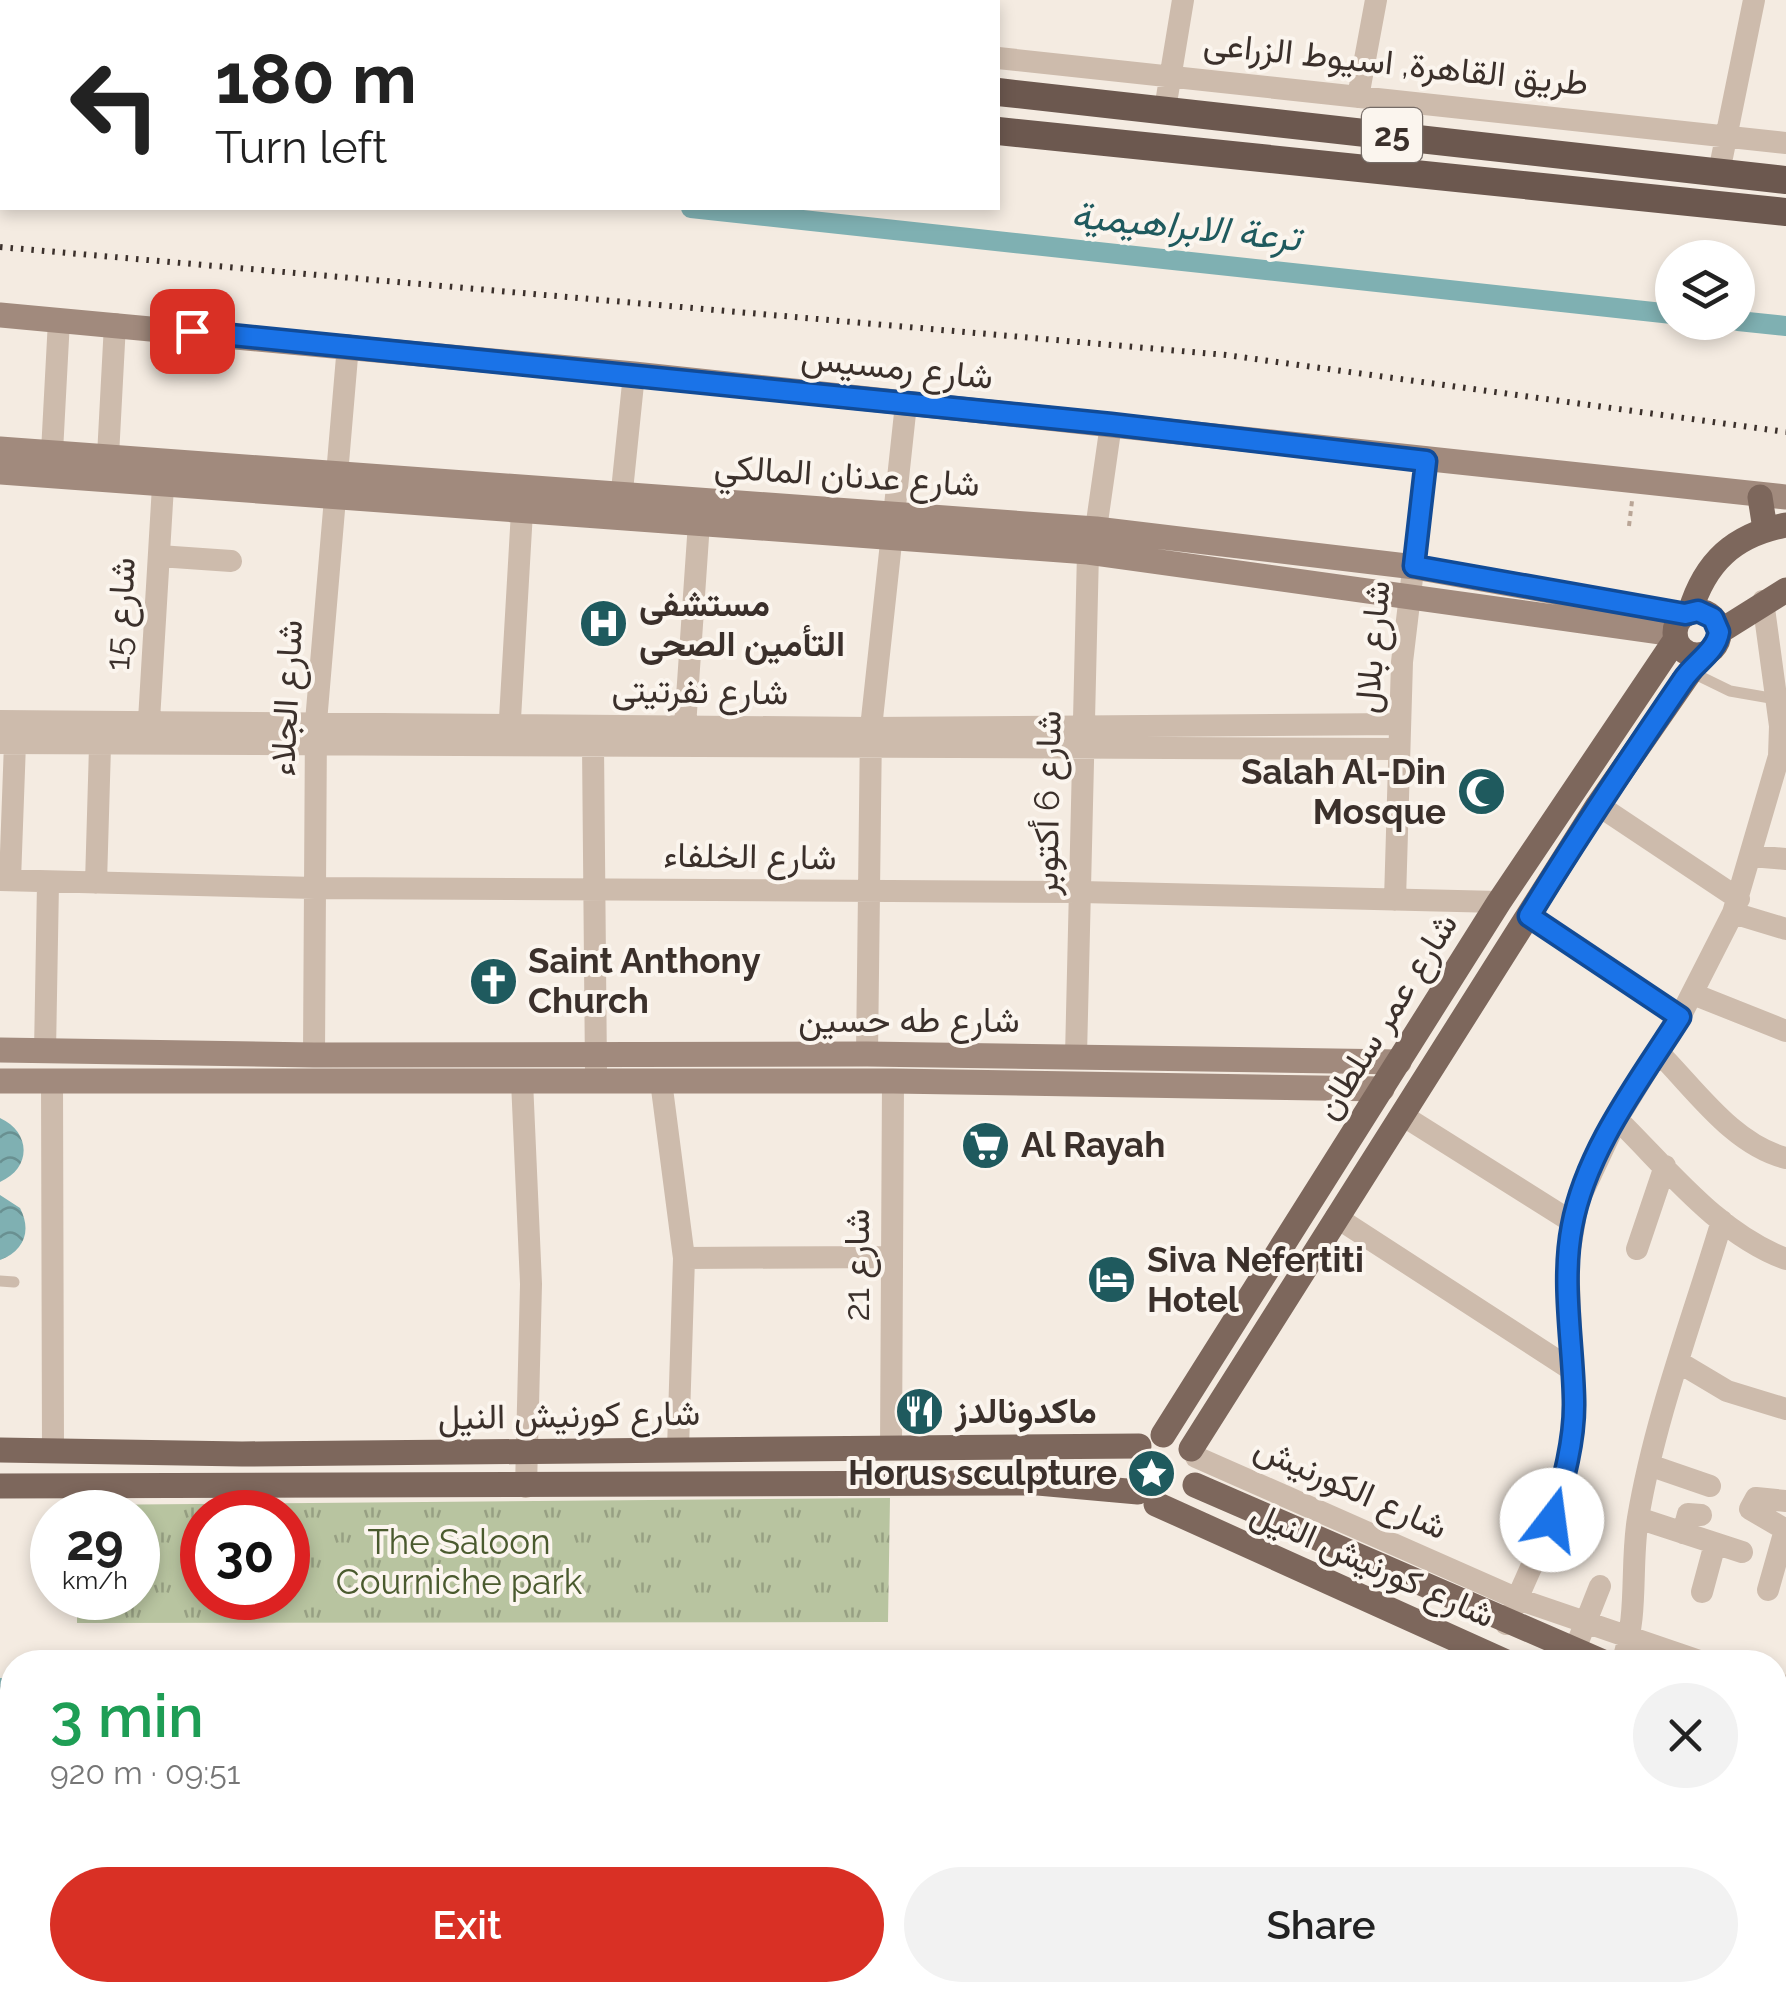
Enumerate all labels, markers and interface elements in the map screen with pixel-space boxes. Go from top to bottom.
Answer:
street label: طريق القاهرة, اسيوط الزراعى [1201,22,1590,105]
text: 180 m [215,37,417,119]
icon: left [50,40,180,170]
road number: 25 [1362,108,1422,162]
text: Turn left [215,121,387,174]
water label: ترعة الابراهيمية [1069,191,1307,261]
map controls [1655,240,1755,340]
button: layers [1655,240,1755,340]
pin [150,289,235,374]
icon: arrive [165,304,220,359]
street label: شارع رمسيس [799,336,995,401]
street label: شارع عدنان المالكي [712,445,981,513]
street label: شارع 15 [96,556,147,672]
street label: شارع بلال [1345,579,1402,715]
place label: مستشفى التأمين الصحى [639,583,845,665]
hospital icon: مستشفى التأمين الصحى [578,598,630,650]
street label: شارع الجلاء [261,619,314,777]
street label: شارع نفرتيتى [611,668,789,717]
street label: شارع 6 أكتوبر [1024,710,1073,897]
place label: Salah Al-Din Mosque [1241,751,1446,832]
mosque icon: Salah Al-Din Mosque [1455,766,1507,818]
street label: شارع الخلفاء [663,833,837,882]
street label: شارع عمر سلطان [1306,905,1469,1128]
place label: Saint Anthony Church [528,940,761,1021]
church icon: Saint Anthony Church [467,955,519,1007]
street label: شارع طه حسين [798,999,1020,1044]
supermarket icon: Al Rayah [960,1119,1012,1171]
place label: Al Rayah [1021,1124,1165,1165]
street label: شارع 21 [836,1209,881,1321]
place label: Siva Nefertiti Hotel [1147,1239,1364,1320]
hotel icon: Siva Nefertiti Hotel [1086,1254,1138,1306]
restaurant icon: ماكدونالدز [894,1385,946,1437]
place label: ماكدونالدز [954,1390,1097,1433]
street label: شارع كورنيش النيل [438,1392,701,1441]
street label: شارع الكورنيش [1247,1426,1454,1551]
place icon: Horus sculpture [1126,1447,1178,1499]
place label: Horus sculpture [848,1452,1117,1493]
position arrow [1500,1468,1604,1572]
speed limit sign: 30 [180,1490,310,1620]
street label: شارع كورنيش النيل [1243,1491,1501,1639]
text: 29 [66,1513,124,1572]
park label: The Saloon Courniche park [336,1521,583,1602]
text: km/h [62,1565,128,1595]
text: 3 min [50,1681,204,1751]
button: close [1633,1683,1738,1788]
text: 920 m · 09:51 [50,1754,240,1791]
button: Exit [50,1867,884,1982]
button: Share [904,1867,1738,1982]

